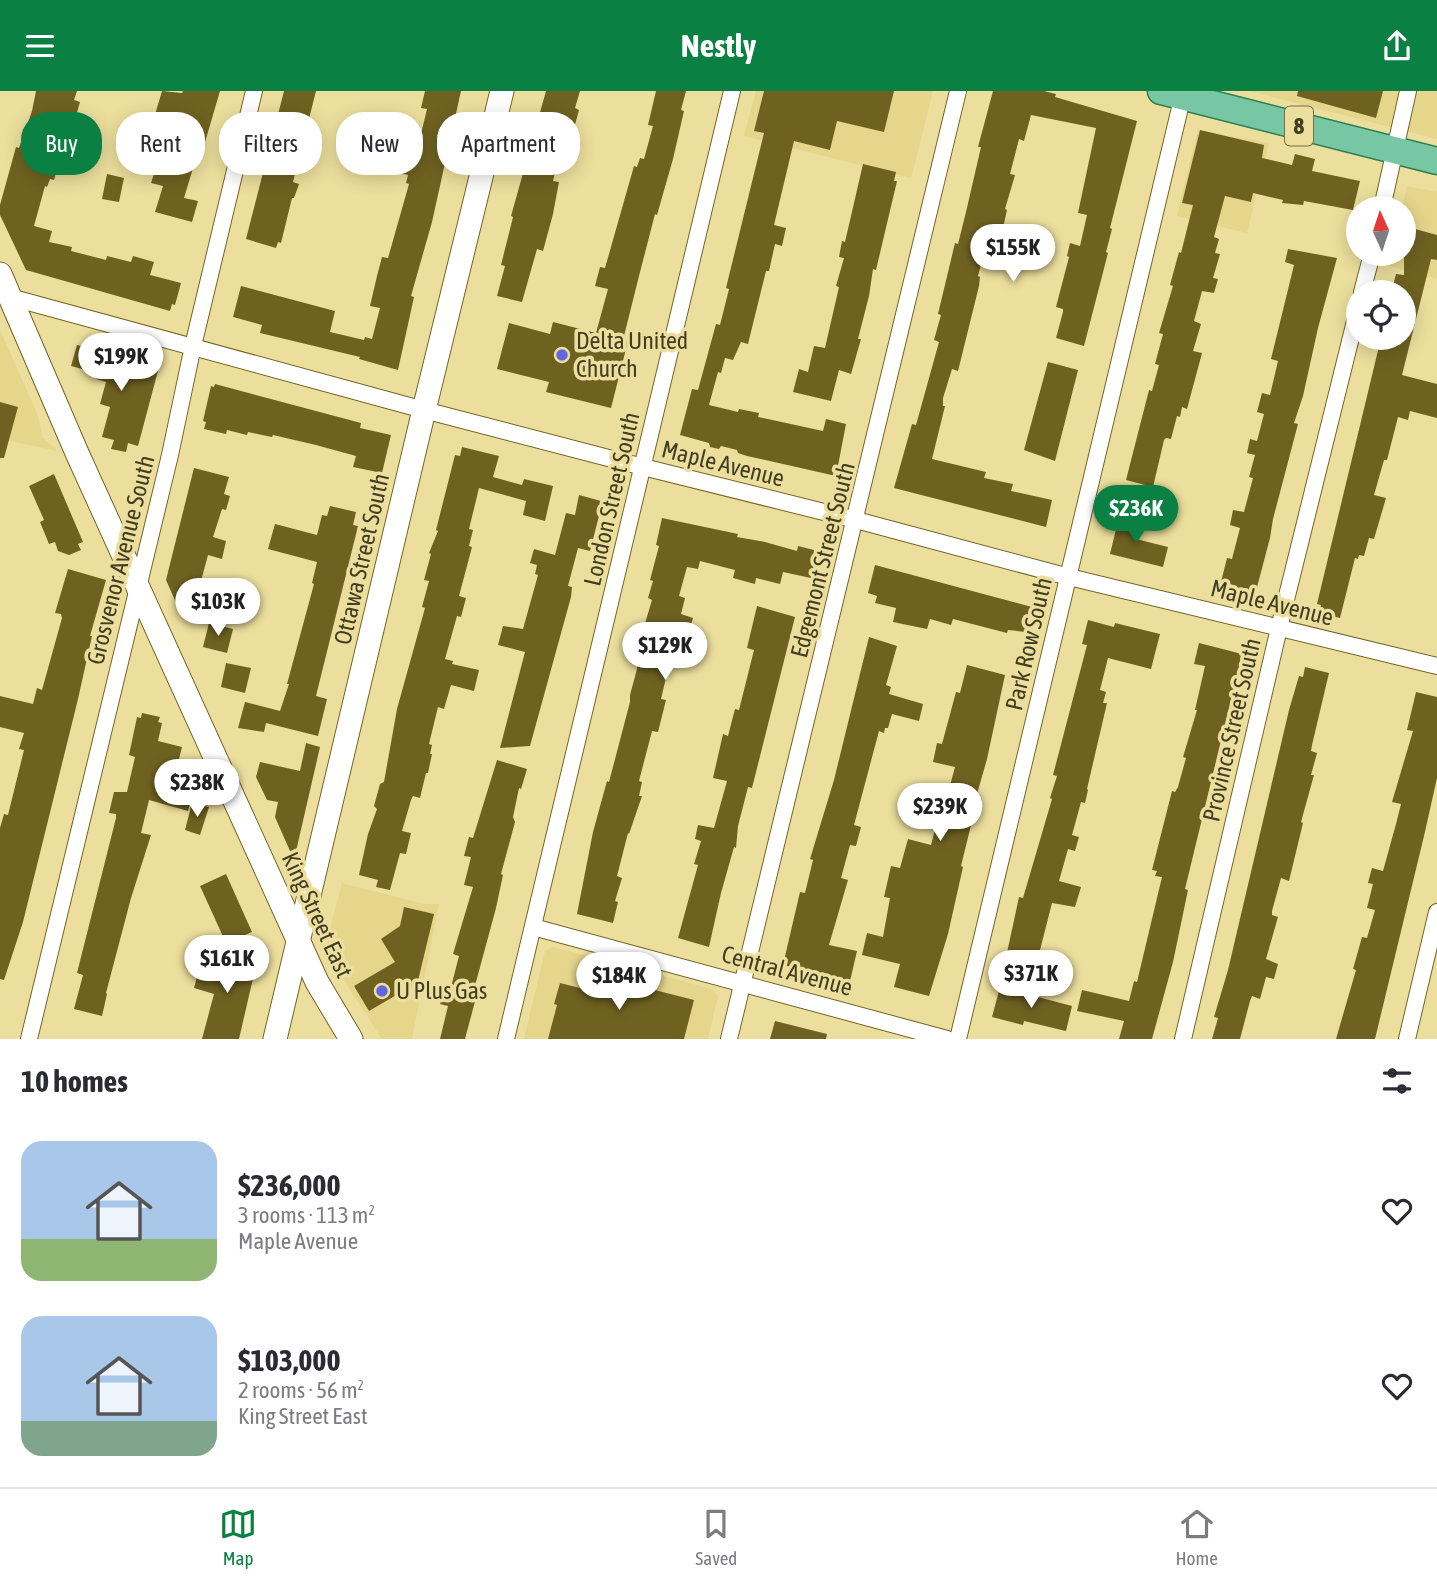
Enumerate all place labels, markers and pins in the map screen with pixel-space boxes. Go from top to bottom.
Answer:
pin: $155K [964,225,1062,284]
place label: Delta United Church [576,327,688,382]
pin: $199K [72,334,170,393]
marker: Delta United Church [554,347,570,363]
pin: $236K [1087,485,1185,545]
pin: $103K [169,579,267,638]
pin: $129K [616,623,714,682]
pin: $238K [148,759,246,819]
pin: $239K [891,783,989,843]
pin: $161K [178,935,276,995]
pin: $371K [982,951,1080,1010]
pin: $184K [570,953,668,1012]
place label: U Plus Gas [396,977,487,1004]
marker: U Plus Gas [374,983,390,999]

